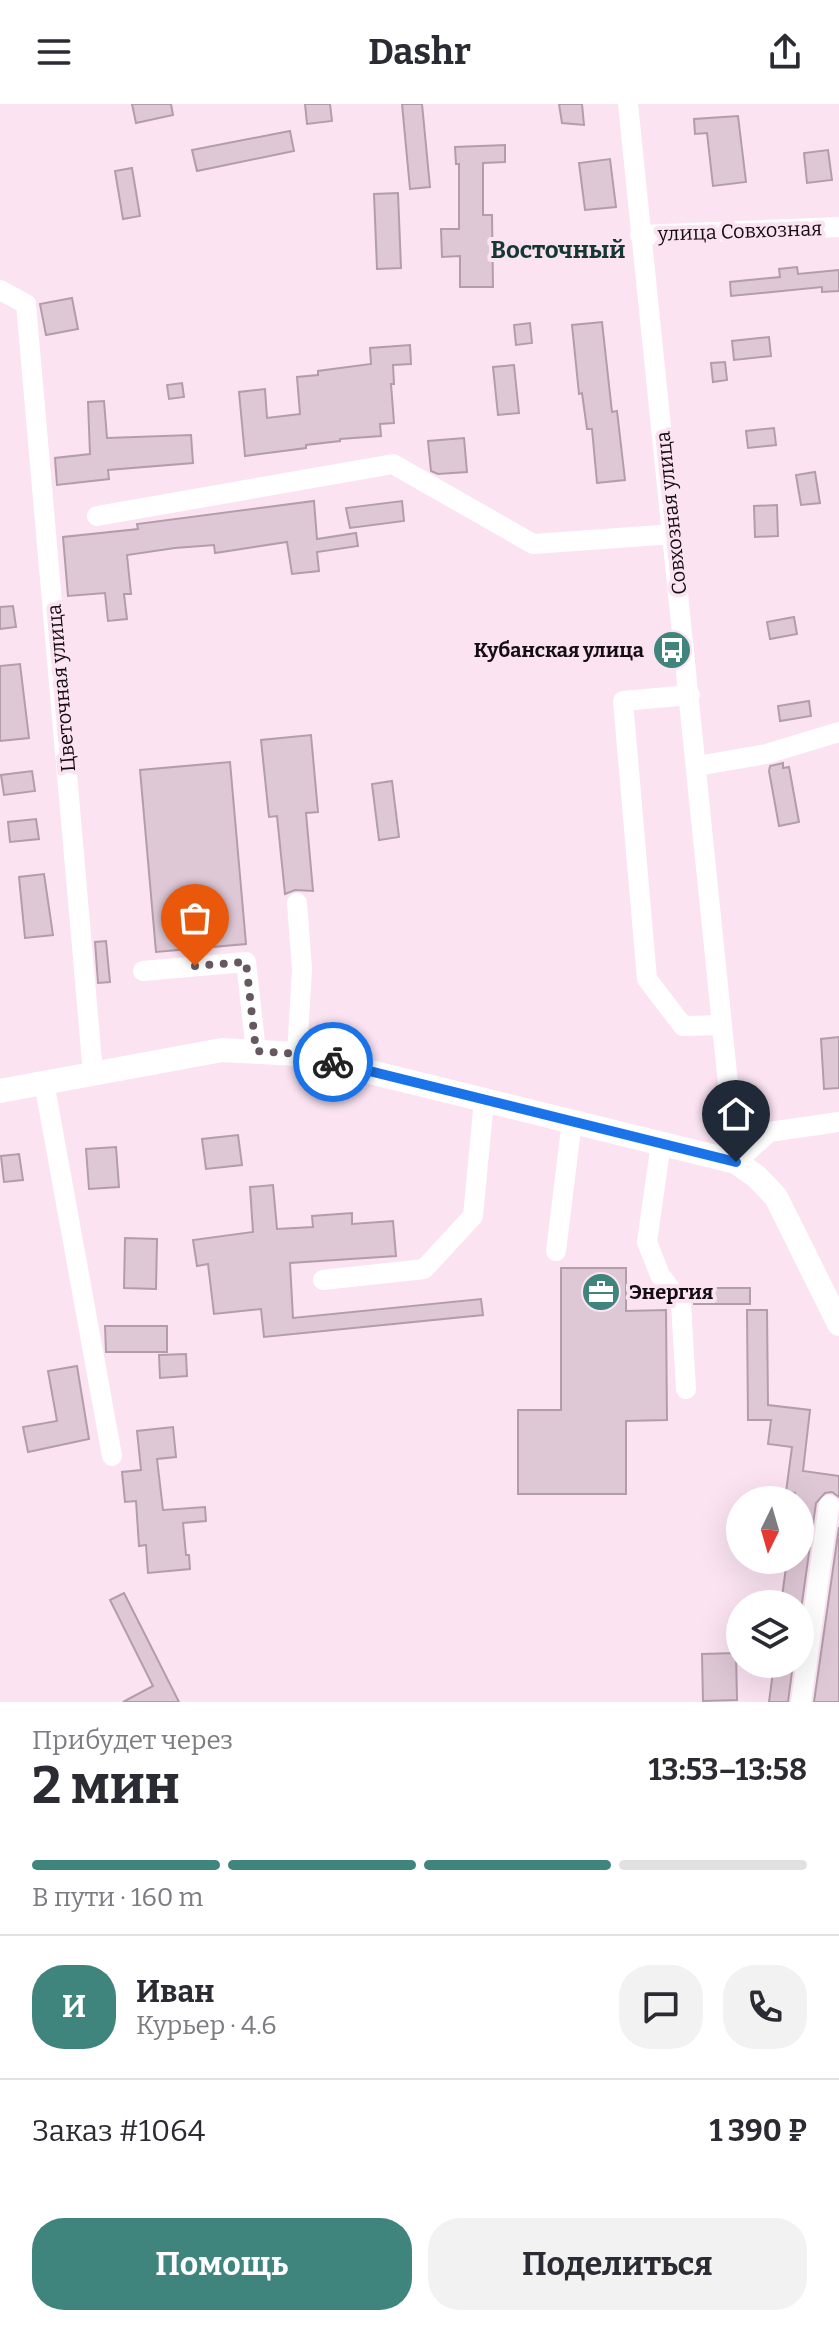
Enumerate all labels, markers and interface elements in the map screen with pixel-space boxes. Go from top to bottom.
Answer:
icon: menu [32,30,76,74]
text: Dashr [368,30,471,74]
icon: share [763,30,807,74]
street label: улица Совхозная [656,216,823,246]
district label: Восточный [491,236,625,264]
street label: Совхозная улица [650,430,692,596]
street label: Цветочная улица [42,603,80,773]
bus stop icon: Кубанская улица [651,629,693,671]
place label: Кубанская улица [474,638,644,662]
pin [161,884,229,966]
icon: bag [173,896,217,940]
courier [293,1022,373,1102]
icon: bike [311,1040,355,1084]
pin [702,1080,770,1162]
icon: home [714,1092,758,1136]
office icon: Энергия [580,1271,622,1313]
place label: Энергия [629,1280,713,1304]
north arrow [726,1486,814,1574]
map controls [726,1486,814,1678]
button: layers [726,1590,814,1678]
text: Прибудет через [32,1725,233,1756]
text: 13:53–13:58 [648,1752,807,1788]
text: 2 мин [32,1754,180,1817]
text: В пути · 160 m [32,1882,203,1913]
button: chat [619,1965,703,2049]
button: phone [723,1965,807,2049]
text: Иван [136,1974,214,2010]
text: И [62,1989,86,2025]
text: Курьер · 4.6 [136,2010,276,2041]
text: Заказ #1064 [32,2113,205,2149]
text: 1 390 ₽ [709,2113,807,2149]
button: Помощь [32,2218,412,2310]
button: Поделиться [428,2218,807,2310]

